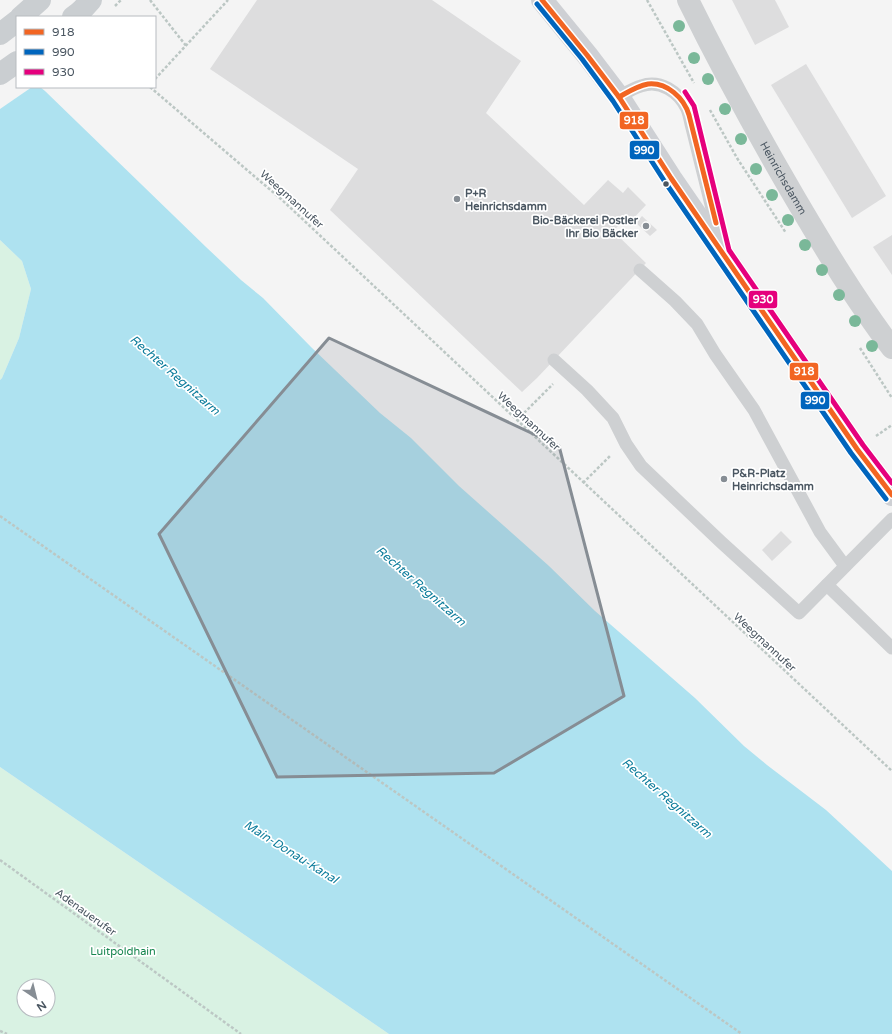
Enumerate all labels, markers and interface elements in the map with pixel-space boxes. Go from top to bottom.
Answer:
legend [16,16,156,88]
text: 918 [52,25,75,39]
text: 990 [52,45,75,59]
text: 930 [52,65,75,79]
line badge: 918 [619,111,649,130]
text: 918 [624,114,644,127]
street label: Heinrichsdamm [757,139,809,217]
line badge: 990 [629,140,660,160]
text: 990 [634,144,654,157]
street label: Weegmannufer [257,168,327,232]
unlabelled marker [661,179,671,189]
place label: P+R Heinrichsdamm [465,187,547,213]
marker: P+R Heinrichsdamm [452,194,462,204]
place label: Bio-Bäckerei Postler Ihr Bio Bäcker [532,214,639,240]
marker: Bio-Bäckerei Postler Ihr Bio Bäcker [641,221,651,231]
line badge: 930 [748,290,778,309]
text: 930 [753,293,773,306]
water label: Rechter Regnitzarm [127,332,223,418]
line badge: 918 [789,362,819,381]
text: 918 [794,365,814,378]
street label: Weegmannufer [495,389,563,454]
line badge: 990 [800,391,830,410]
text: 990 [805,394,825,407]
place label: P&R-Platz Heinrichsdamm [732,467,814,493]
marker: P&R-Platz Heinrichsdamm [719,474,729,484]
water label: Rechter Regnitzarm [373,543,469,629]
street label: Weegmannufer [731,610,799,675]
water label: Rechter Regnitzarm [619,755,715,841]
water label: Main-Donau-Kanal [242,818,342,888]
street label: Adenauerufer [53,886,119,939]
park label: Luitpoldhain [90,945,156,958]
north arrow [16,978,56,1018]
text: N [34,998,49,1014]

